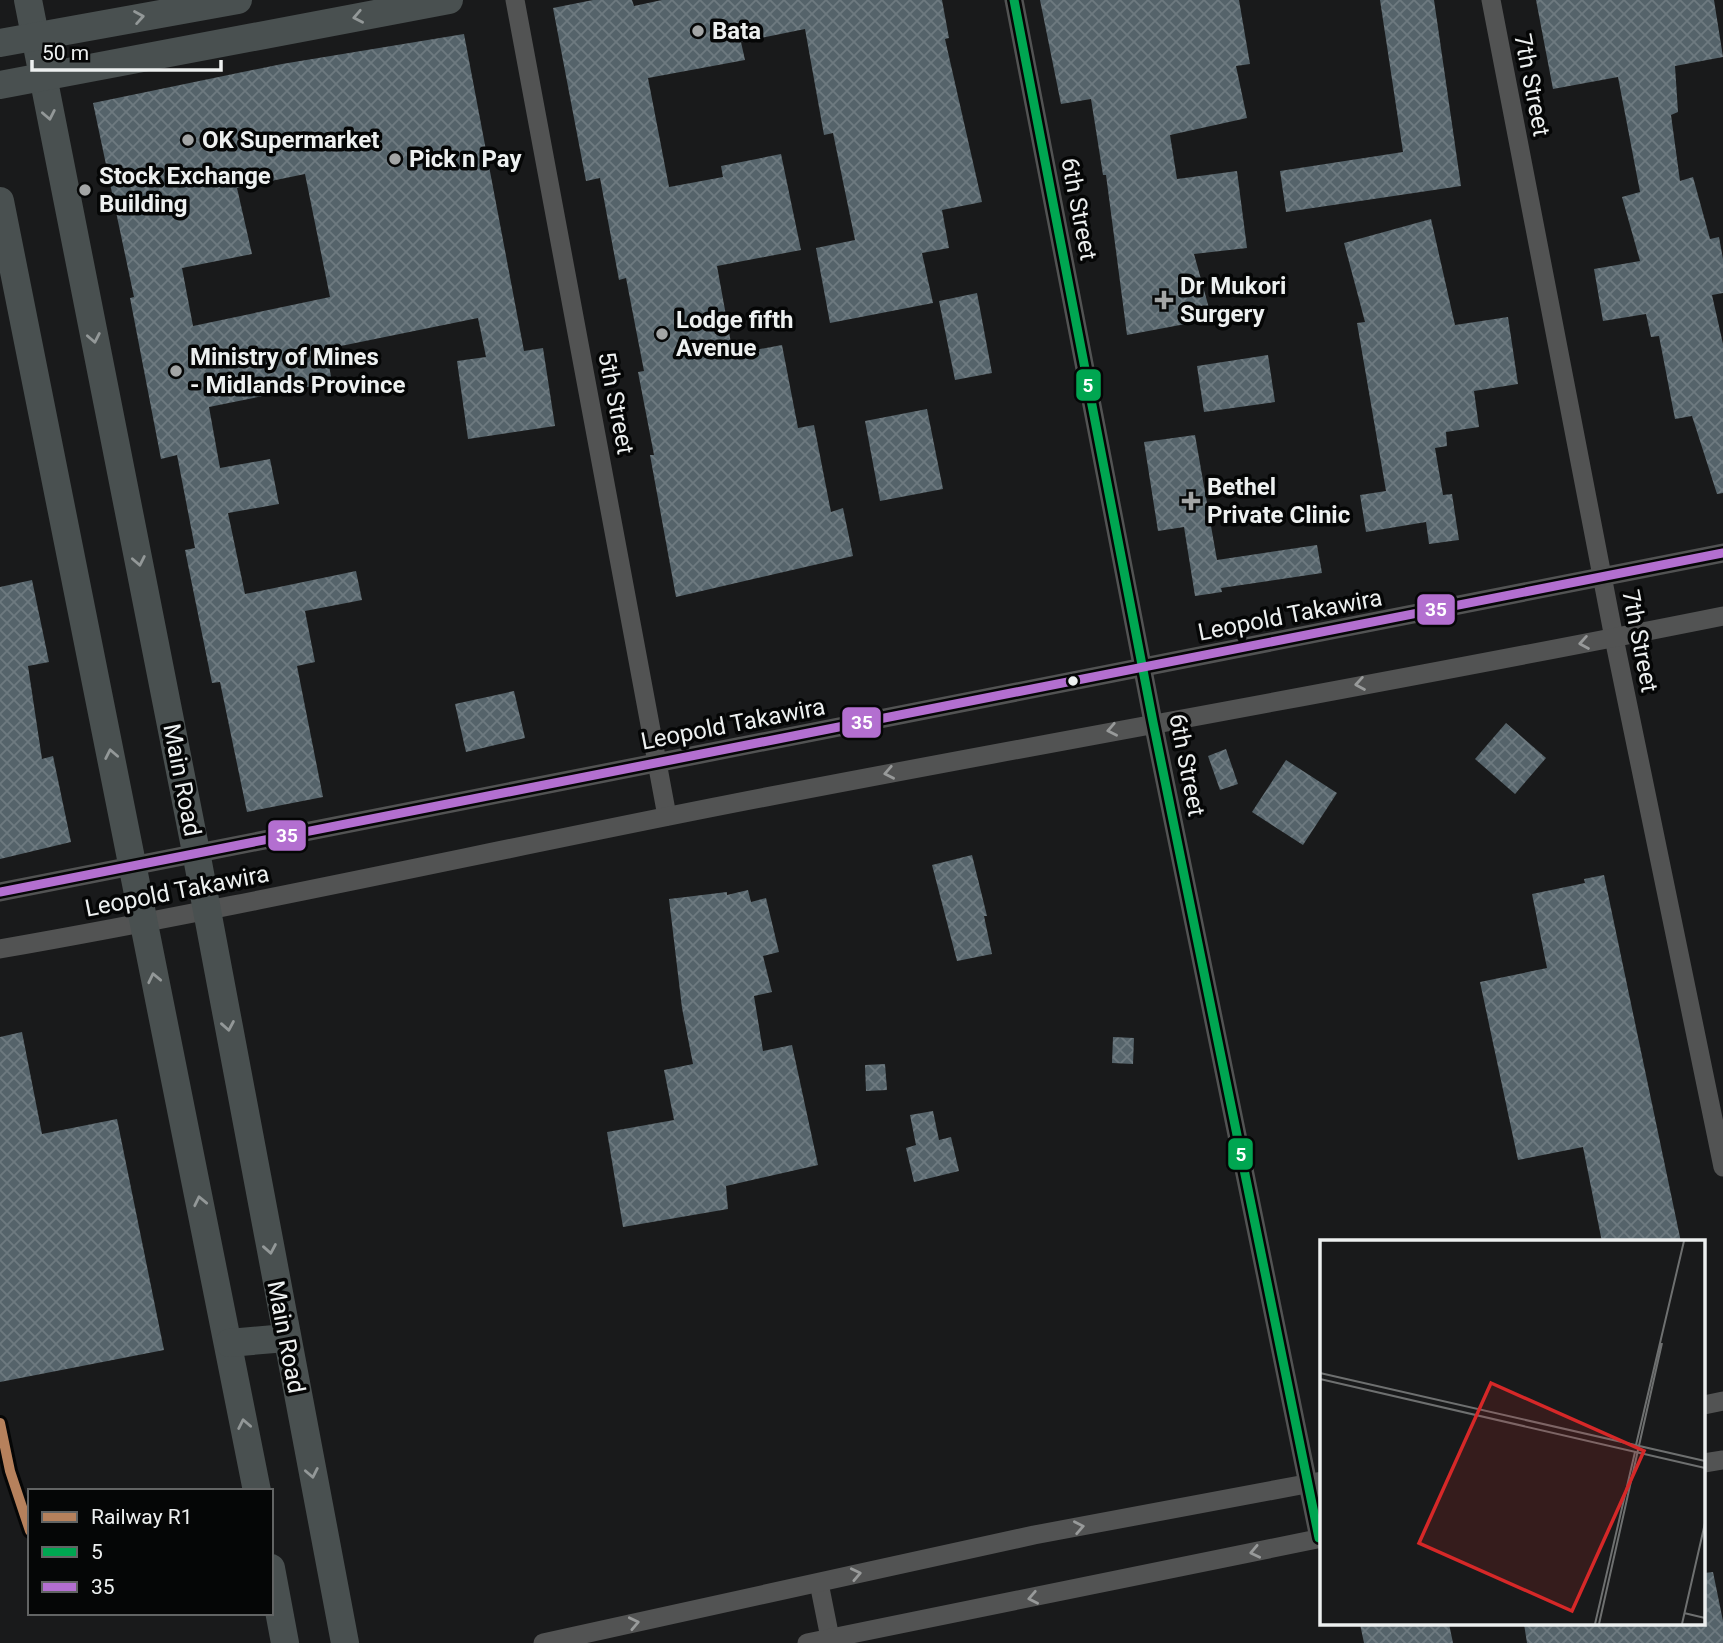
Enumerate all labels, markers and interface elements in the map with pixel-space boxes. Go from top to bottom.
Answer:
one-way arrow [352,9,364,24]
one-way arrow [133,10,145,25]
place label: Bata [712,17,761,45]
marker: Bata [690,23,706,39]
scale bar [32,28,220,72]
street label: 7th Street [1508,31,1556,139]
text: 50 m [42,41,89,65]
one-way arrow [41,109,56,121]
place label: OK Supermarket [202,126,379,154]
marker: OK Supermarket [180,132,196,148]
place label: Pick n Pay [409,145,523,173]
marker: Pick n Pay [387,151,403,167]
street label: 6th Street [1055,155,1103,263]
place label: Stock Exchange Building [99,162,271,218]
marker: Stock Exchange Building [77,182,93,198]
place label: Dr Mukori Surgery [1180,272,1286,328]
marker: Dr Mukori Surgery [1154,290,1174,310]
place label: Lodge fifth Avenue [676,306,793,362]
marker: Lodge fifth Avenue [654,326,670,342]
one-way arrow [86,332,101,344]
place label: Ministry of Mines - Midlands Province [190,343,405,399]
street label: 5th Street [592,349,640,457]
marker: Ministry of Mines - Midlands Province [168,363,184,379]
line badge: 5 [1075,368,1102,402]
text: 5 [1083,374,1094,397]
place label: Bethel Private Clinic [1207,473,1350,529]
marker: Bethel Private Clinic [1181,491,1201,511]
one-way arrow [130,555,145,567]
street label: Leopold Takawira [1195,583,1385,647]
street label: 7th Street [1616,587,1664,695]
line badge: 35 [1416,593,1456,626]
text: 35 [1425,598,1447,621]
one-way arrow [1578,635,1590,650]
unlabelled marker [1066,674,1080,688]
one-way arrow [1354,676,1366,691]
street label: Leopold Takawira [638,692,828,756]
line badge: 35 [841,706,882,739]
text: 35 [851,711,873,734]
street label: 6th Street [1163,711,1211,819]
street label: Main Road [157,721,207,839]
one-way arrow [1106,722,1118,737]
one-way arrow [105,748,120,760]
one-way arrow [883,765,895,780]
line badge: 35 [267,819,307,852]
text: 35 [276,824,298,847]
street label: Leopold Takawira [82,859,272,923]
one-way arrow [148,972,163,984]
one-way arrow [220,1020,235,1032]
line badge: 5 [1227,1137,1254,1171]
text: 5 [1236,1143,1247,1166]
one-way arrow [193,1195,208,1207]
inset map [1320,1240,1706,1626]
one-way arrow [261,1243,276,1255]
street label: Main Road [261,1278,311,1396]
one-way arrow [237,1418,252,1430]
one-way arrow [304,1467,319,1479]
legend [28,1489,273,1615]
text: Railway R1 [91,1505,193,1529]
one-way arrow [1073,1520,1085,1535]
text: 5 [91,1540,103,1564]
one-way arrow [1249,1543,1261,1558]
one-way arrow [850,1568,862,1583]
text: 35 [91,1575,115,1599]
one-way arrow [1027,1590,1039,1605]
one-way arrow [628,1617,640,1632]

